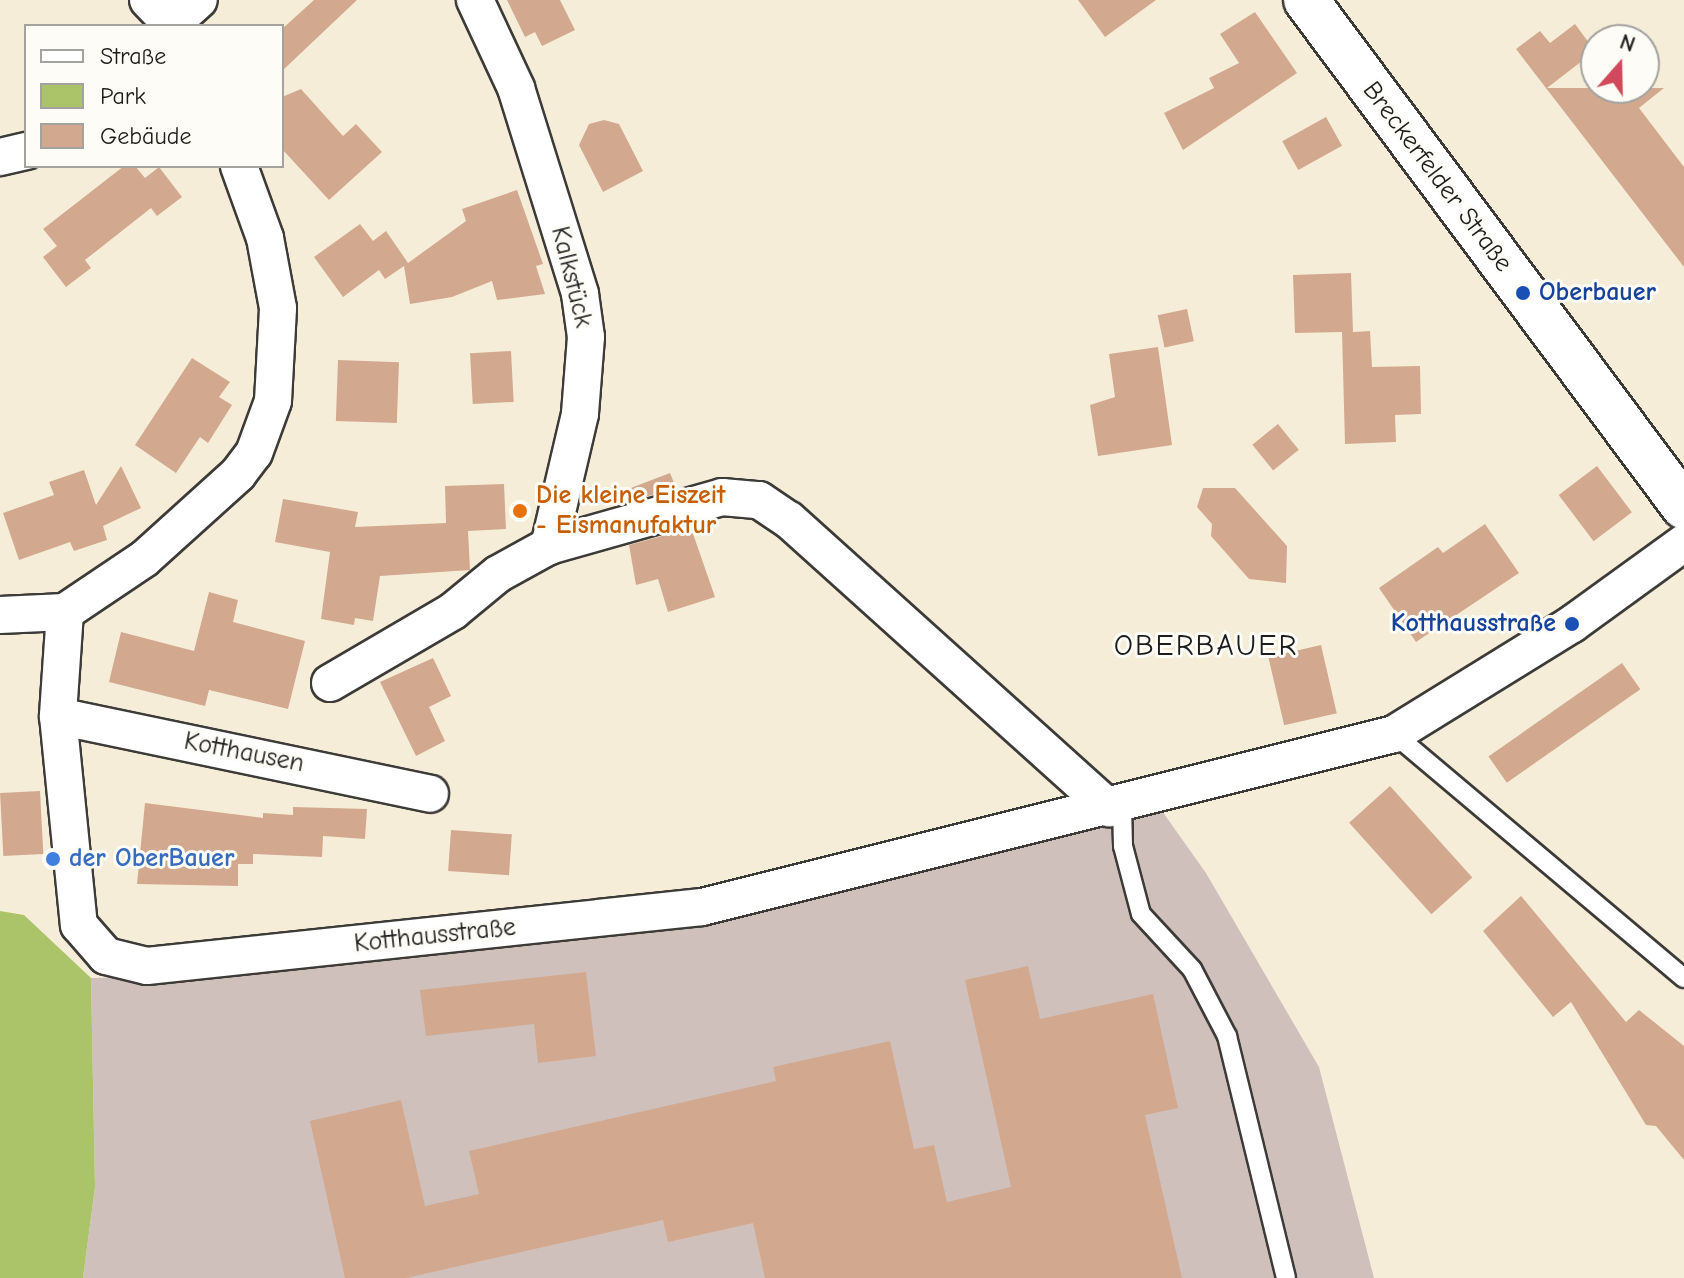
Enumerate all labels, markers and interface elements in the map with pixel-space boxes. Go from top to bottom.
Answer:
legend [24,24,284,168]
north arrow [1580,24,1660,104]
text: N [1616,29,1639,58]
text: Straße [100,42,166,70]
street label: Breckerfelder Straße [1355,76,1519,278]
text: Park [100,82,146,110]
text: Gebäude [100,122,191,150]
street label: Kalkstück [543,223,599,331]
place label: Oberbauer [1539,277,1656,309]
marker: Oberbauer [1514,284,1532,302]
place label: Die kleine Eiszeit - Eismanufaktur [536,480,726,542]
marker: Die kleine Eiszeit - Eismanufaktur [511,502,529,520]
place label: Kotthausstraße [1391,608,1556,640]
marker: Kotthausstraße [1563,615,1581,633]
district label: OBERBAUER [1114,628,1298,664]
street label: Kotthausen [181,726,307,780]
place label: der OberBauer [69,843,234,875]
marker: der OberBauer [44,850,62,868]
street label: Kotthausstraße [353,912,517,960]

